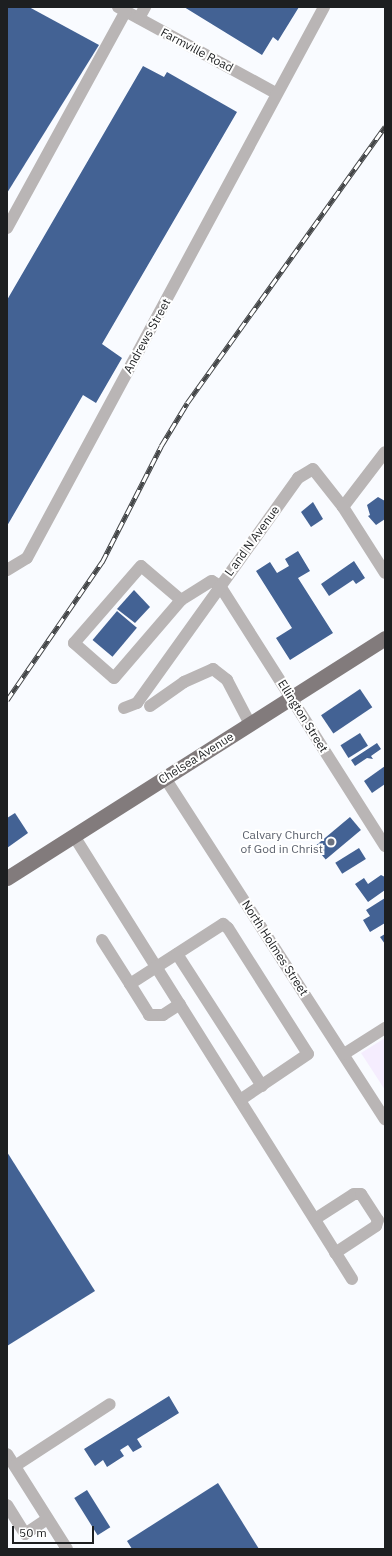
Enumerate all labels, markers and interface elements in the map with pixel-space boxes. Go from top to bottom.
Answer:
street label: Farmville Road [158,25,236,75]
street label: Andrews Street [121,296,173,376]
street label: L and N Avenue [222,503,282,579]
street label: Ellington Street [275,677,331,755]
street label: Chelsea Avenue [156,729,236,787]
place label: Calvary Church of God in Christ [240,828,323,856]
marker: Calvary Church of God in Christ [326,837,336,847]
street label: North Holmes Street [239,898,311,998]
scale bar [14,1518,96,1544]
text: 50 m [19,1525,47,1540]

